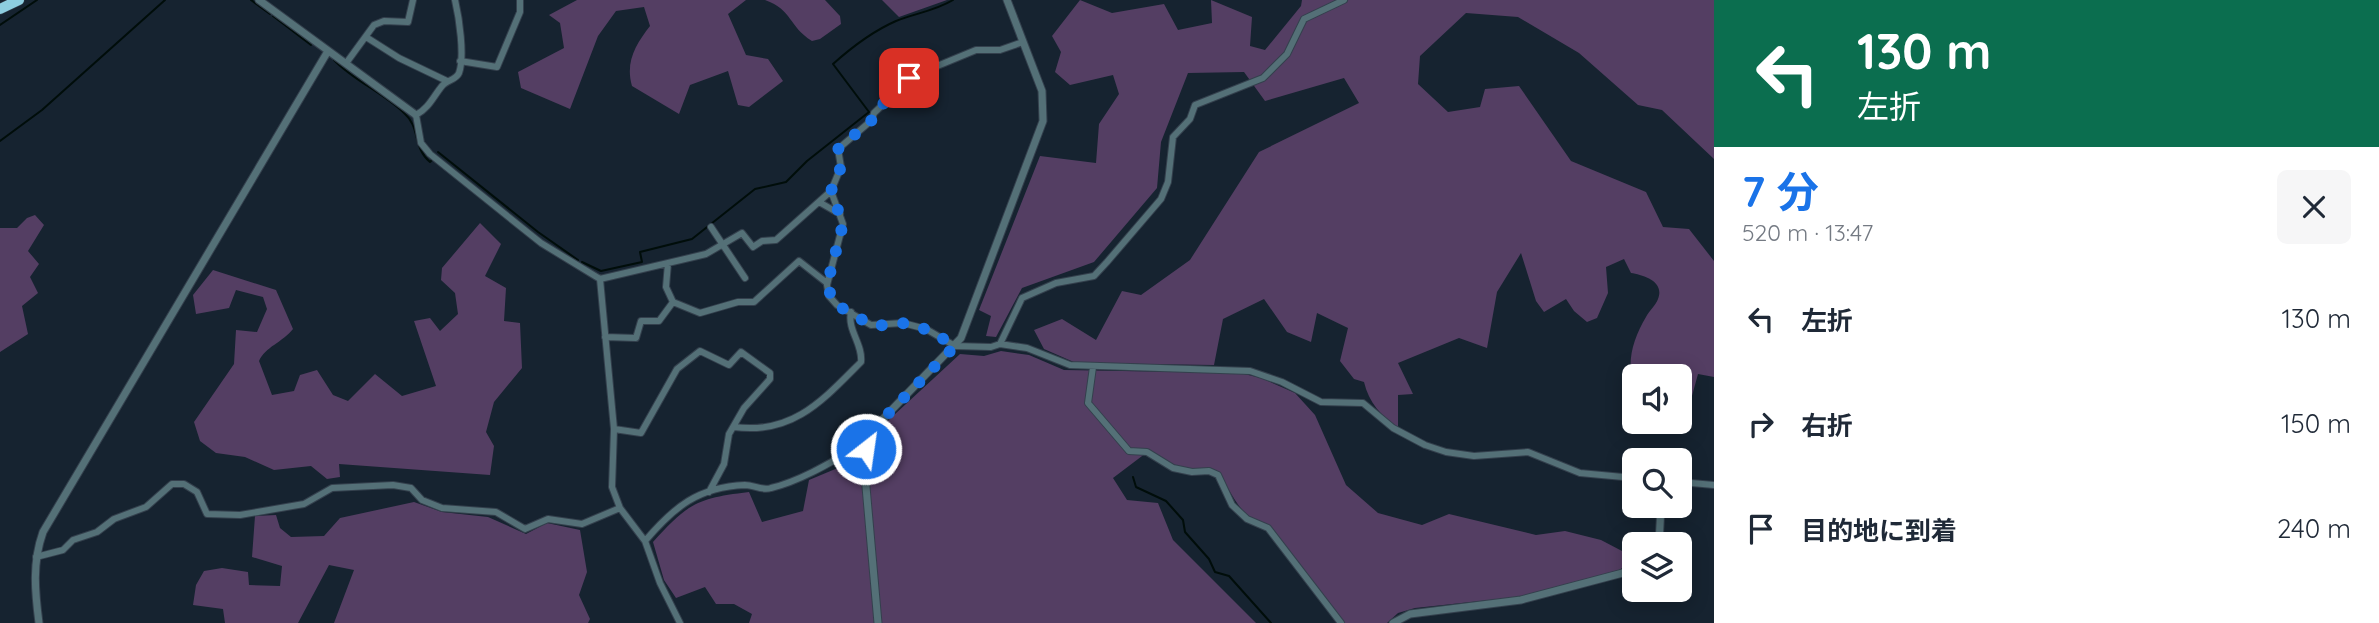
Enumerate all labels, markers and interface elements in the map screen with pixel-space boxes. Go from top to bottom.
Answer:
text: 130 m [1857,20,1991,81]
icon: left [1742,28,1833,119]
pin [879,48,939,108]
icon: arrive [890,59,928,97]
text: 左折 [1857,86,1921,126]
text: 7 分 [1742,165,1819,218]
button: close [2277,170,2351,244]
text: 520 m · 13:47 [1742,218,1873,247]
icon: left [1742,300,1780,338]
text: 130 m [2281,302,2351,335]
text: 左折 [1801,304,1853,337]
map controls [1622,364,1692,602]
button: sound [1622,364,1692,434]
icon: right [1742,405,1780,443]
text: 150 m [2281,407,2351,440]
text: 右折 [1801,409,1853,442]
position arrow [829,412,903,486]
button: search [1622,448,1692,518]
icon: arrive [1742,510,1780,548]
text: 240 m [2277,512,2351,545]
text: 目的地に到着 [1801,514,1957,547]
button: layers [1622,532,1692,602]

